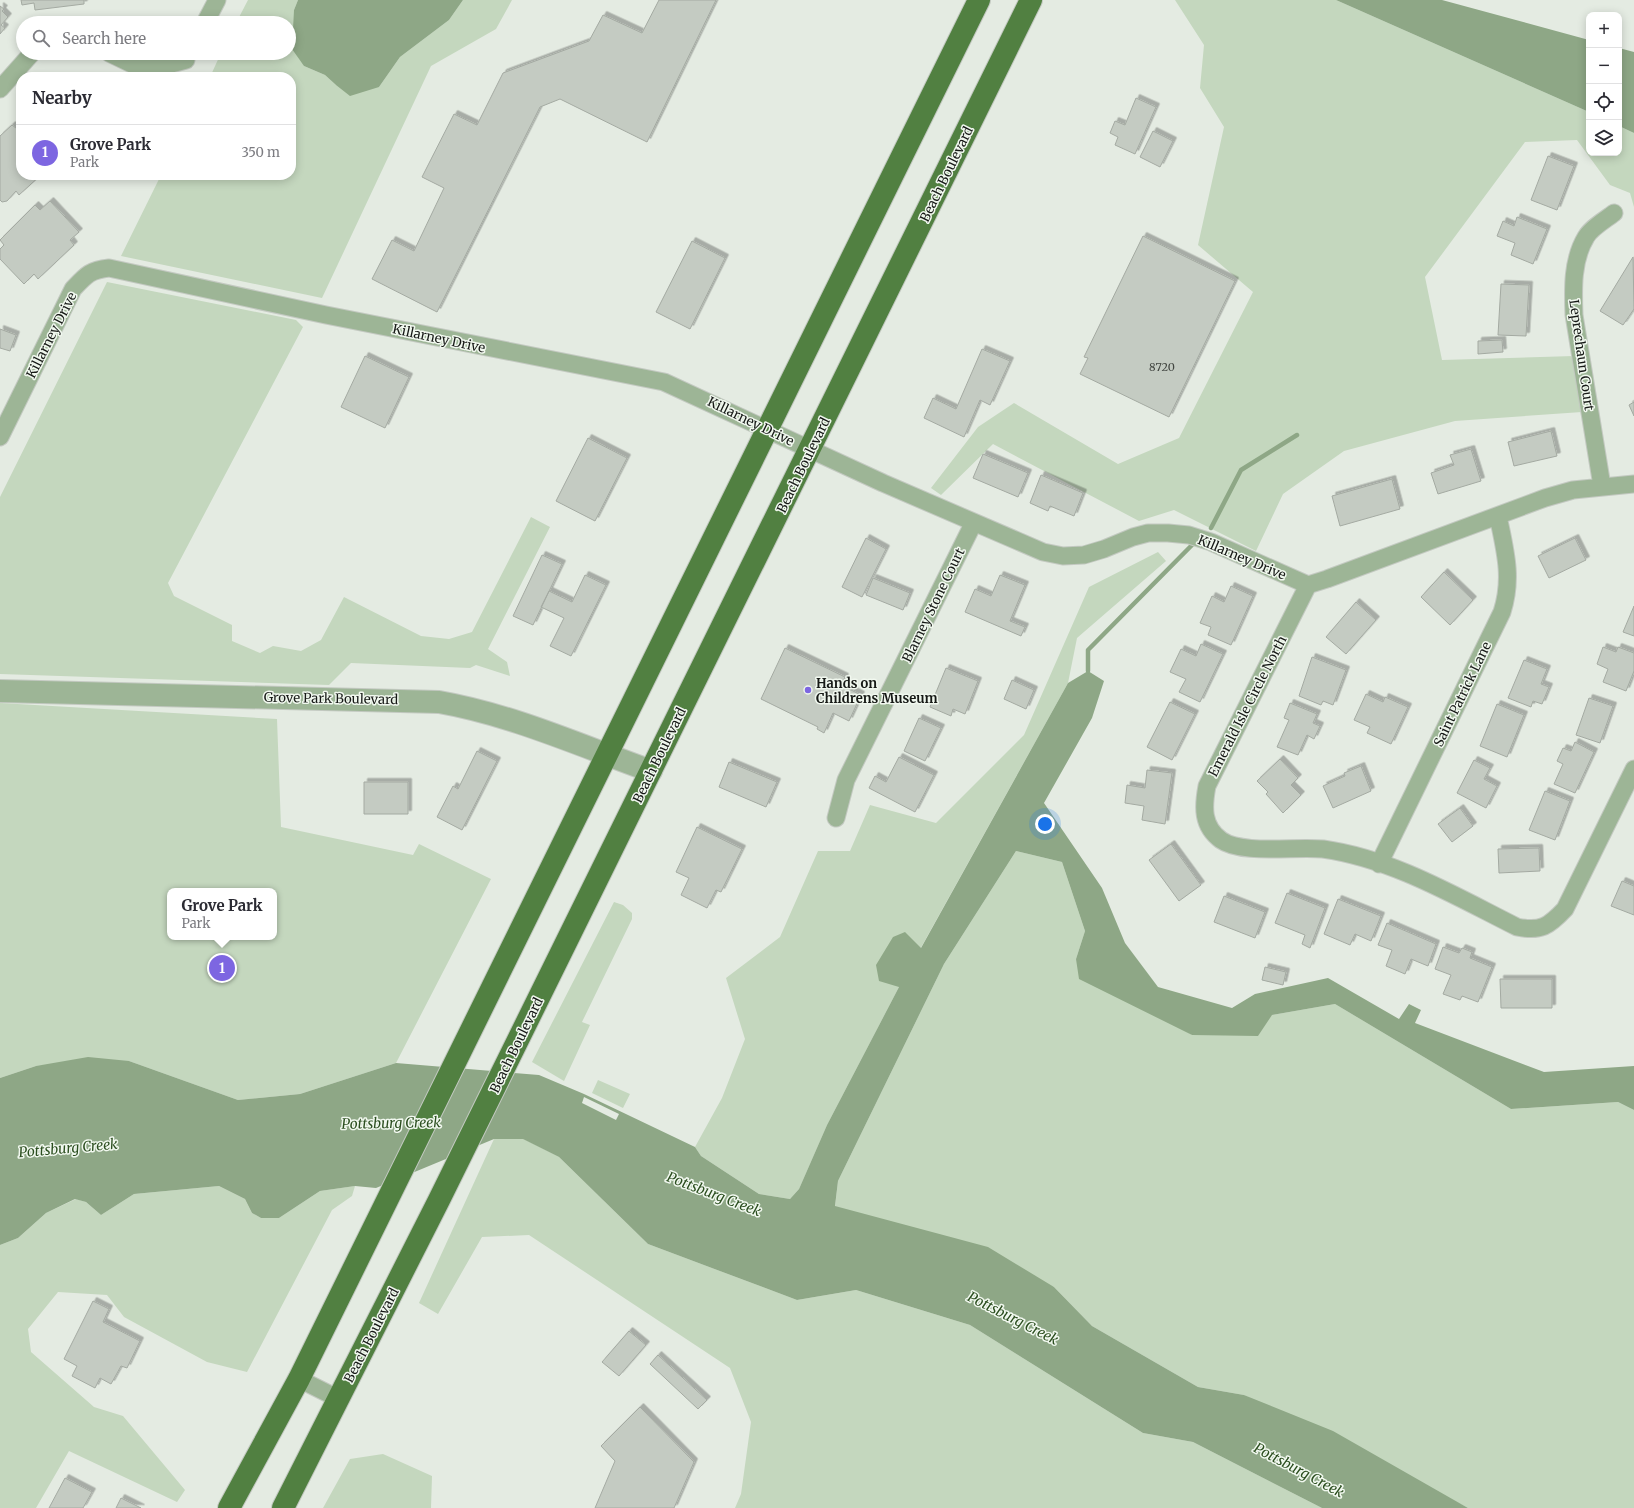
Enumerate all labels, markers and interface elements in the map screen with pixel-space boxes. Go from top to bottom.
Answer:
map controls [1586,12,1622,156]
button: + [1586,12,1622,48]
search box [16,16,296,60]
icon: search [30,27,52,49]
text: Search here [62,29,146,48]
button: − [1586,48,1622,84]
button: locate [1586,84,1622,120]
text: Nearby [32,87,92,109]
button: layers [1586,120,1622,156]
street label: Beach Boulevard [916,124,977,225]
text: Grove Park [70,135,151,154]
text: 1 [42,144,48,161]
text: 350 m [242,144,280,161]
text: Park [70,154,99,171]
street label: Killarney Drive [22,289,81,381]
street label: Leprechaun Court [1565,298,1598,412]
street label: Killarney Drive [391,320,487,357]
house number: 8720 [1149,360,1175,374]
street label: Killarney Drive [705,393,797,450]
street label: Beach Boulevard [773,415,834,516]
street label: Killarney Drive [1195,531,1289,584]
street label: Blarney Stone Court [898,545,968,665]
street label: Emerald Isle Circle North [1205,633,1291,779]
street label: Saint Patrick Lane [1430,639,1495,749]
place label: Hands on Childrens Museum [816,675,938,707]
marker: Hands on Childrens Museum [803,685,813,695]
street label: Grove Park Boulevard [264,689,399,708]
street label: Beach Boulevard [629,705,690,806]
your location [1035,814,1055,834]
popup [167,888,277,940]
text: Grove Park [181,896,263,915]
text: Park [181,915,210,932]
pin: 1 [209,953,235,983]
street label: Beach Boulevard [486,995,547,1096]
water label: Pottsburg Creek [341,1113,441,1133]
water label: Pottsburg Creek [18,1135,119,1161]
water label: Pottsburg Creek [664,1168,764,1220]
street label: Beach Boulevard [340,1285,403,1385]
water label: Pottsburg Creek [965,1287,1062,1349]
water label: Pottsburg Creek [1251,1439,1347,1501]

